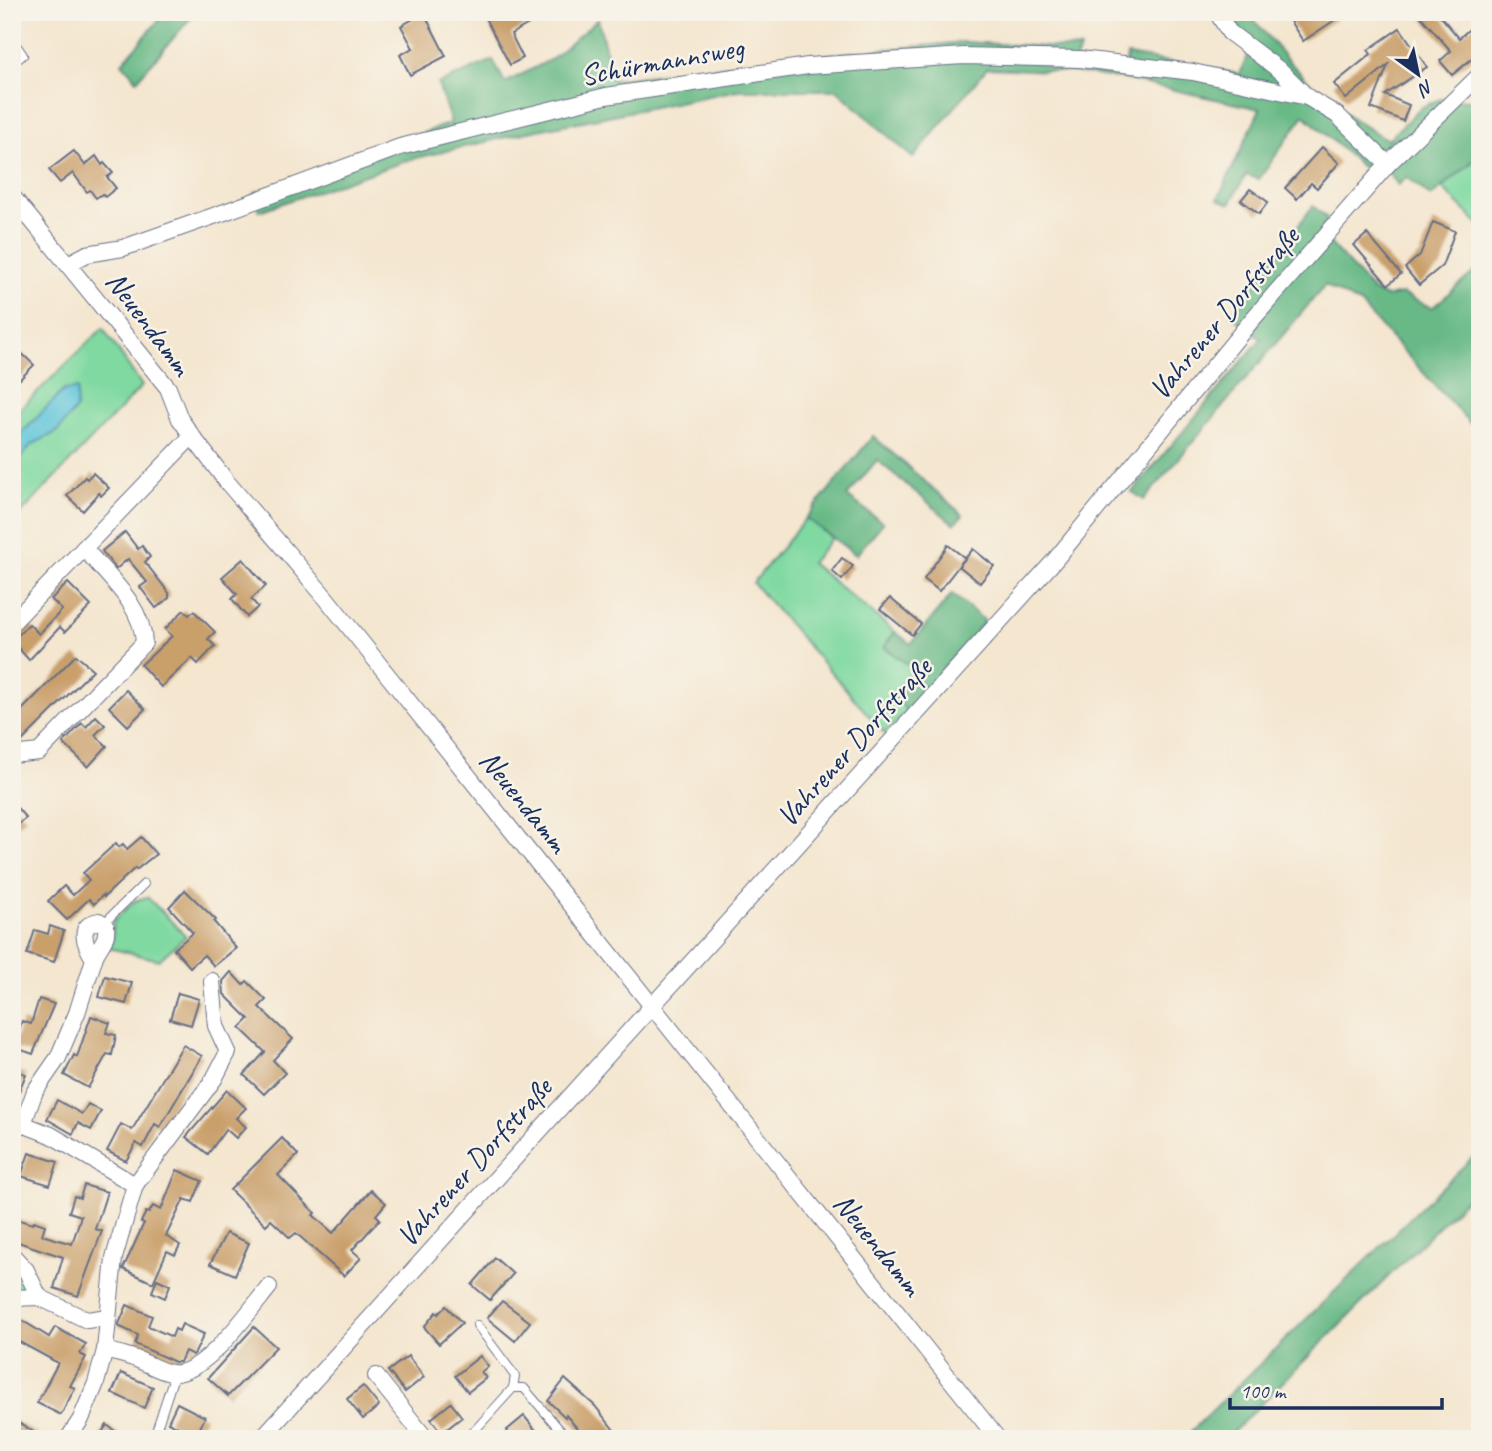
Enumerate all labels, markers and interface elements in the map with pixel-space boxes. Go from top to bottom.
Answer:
street label: Schürmannsweg [578,28,748,94]
north arrow [1384,38,1454,108]
text: N [1413,74,1438,102]
street label: Vahrener Dorfstraße [1140,217,1309,407]
street label: Neuendamm [97,263,202,384]
street label: Vahrener Dorfstraße [768,648,941,834]
street label: Neuendamm [471,742,578,862]
street label: Vahrener Dorfstraße [388,1068,561,1254]
street label: Neuendamm [825,1185,932,1305]
scale bar [1230,1367,1441,1411]
text: 100 m [1240,1378,1287,1404]

